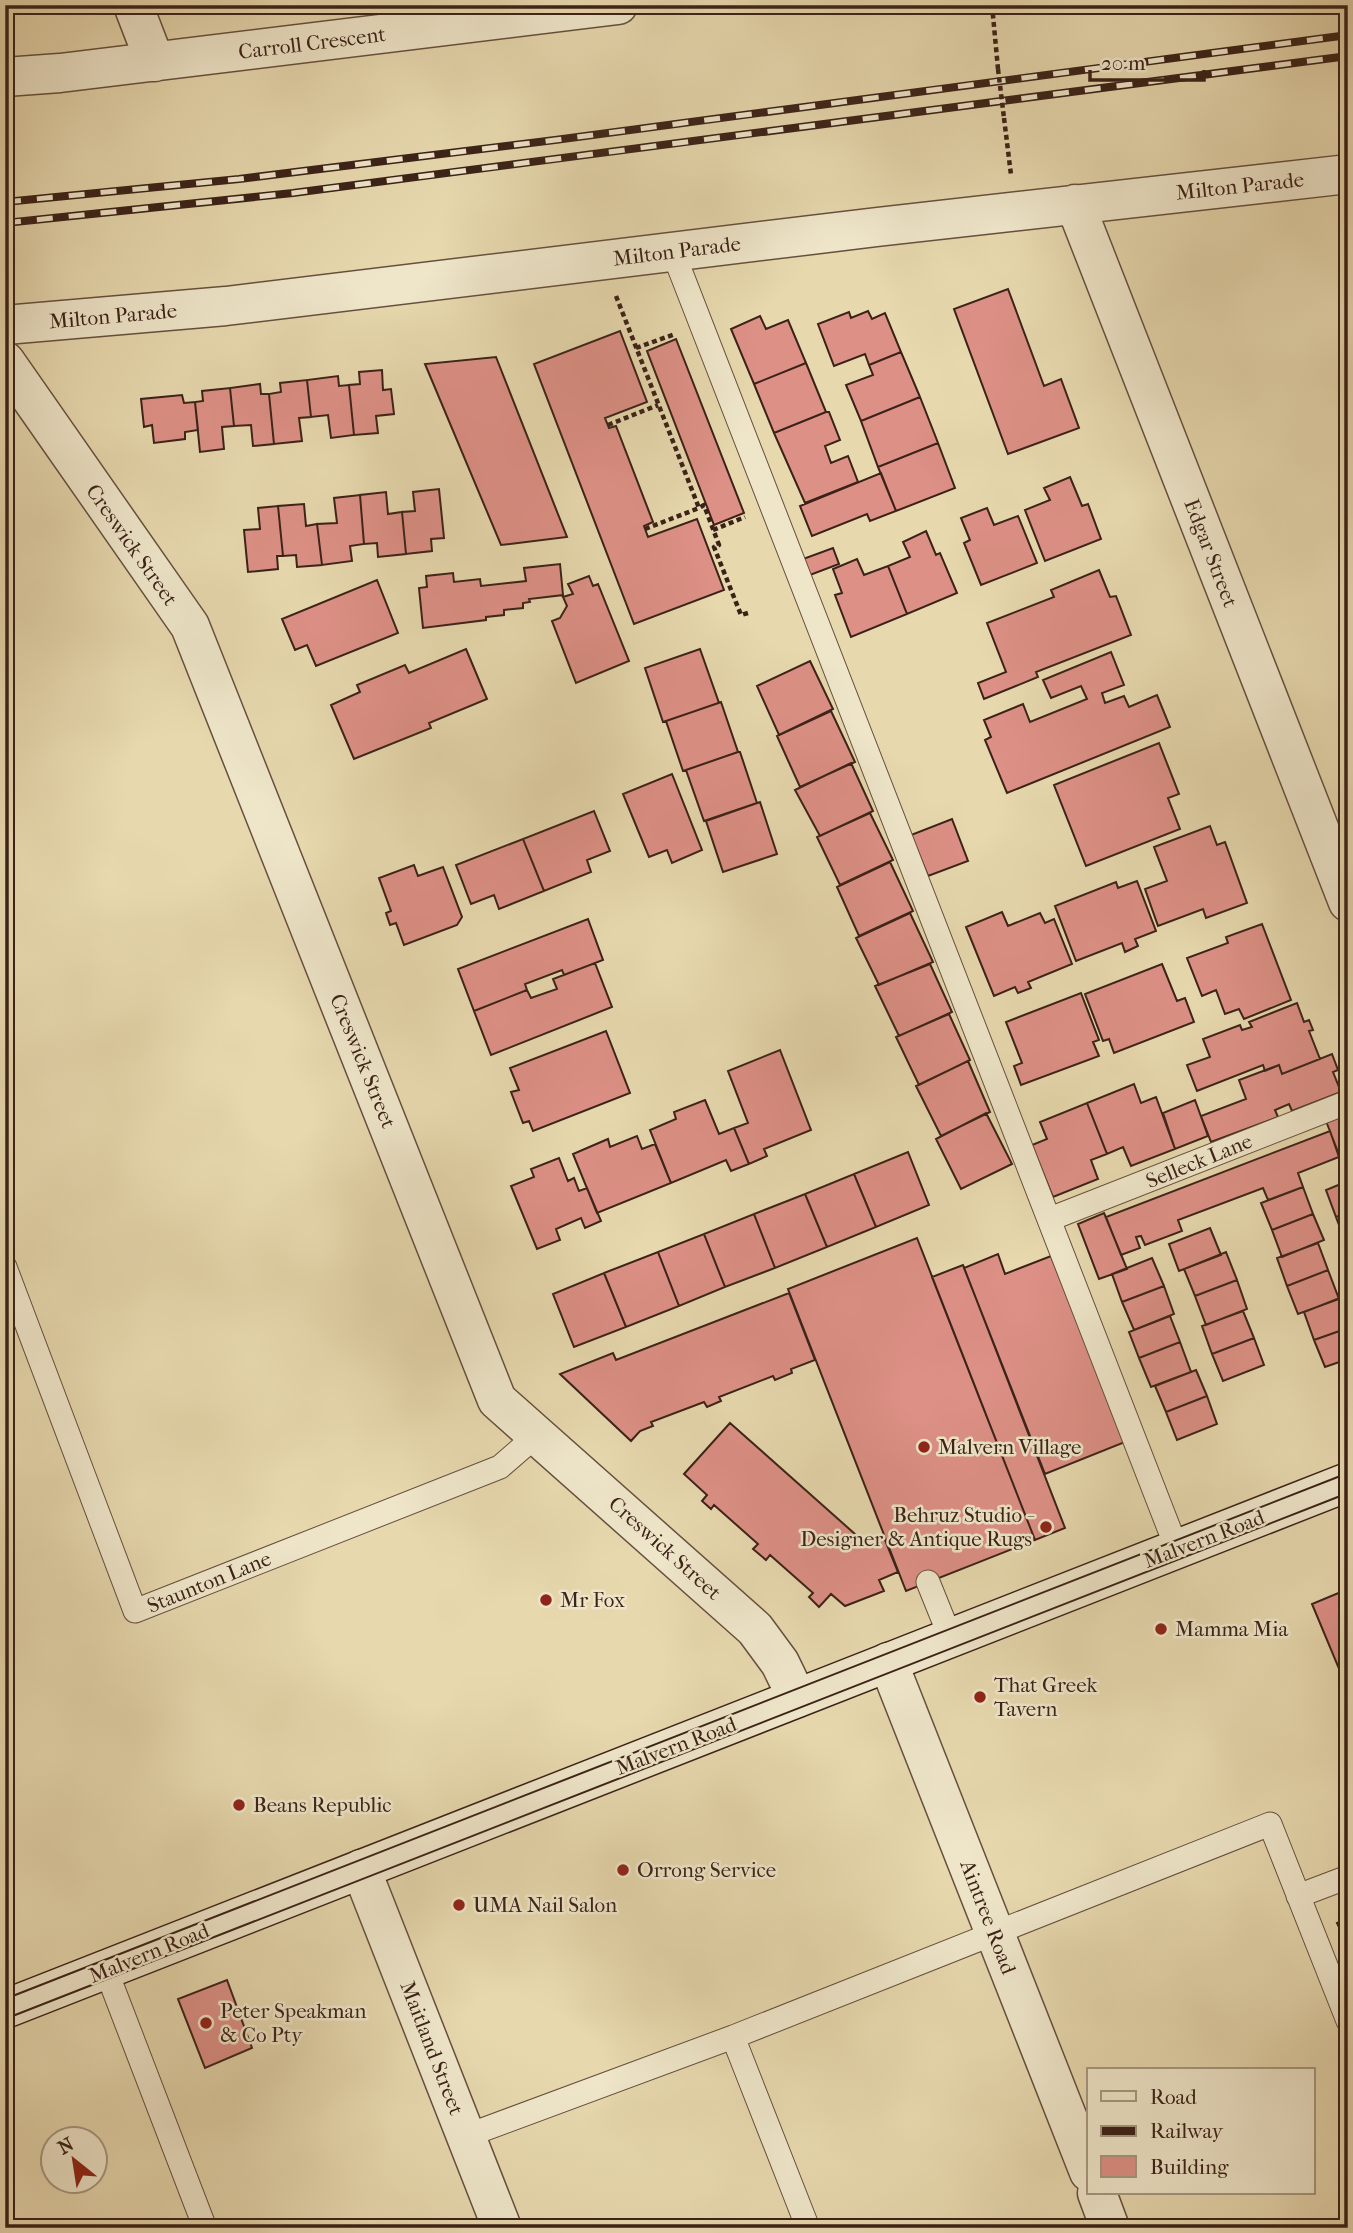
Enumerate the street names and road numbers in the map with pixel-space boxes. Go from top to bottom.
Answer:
street label: Carroll Crescent [237,22,388,64]
street label: Milton Parade [1175,167,1305,205]
street label: Milton Parade [612,231,742,271]
street label: Milton Parade [48,298,178,334]
street label: Creswick Street [81,480,183,611]
street label: Edgar Street [1179,495,1243,611]
street label: Creswick Street [325,990,401,1132]
street label: Selleck Lane [1142,1129,1256,1193]
street label: Creswick Street [604,1491,726,1605]
street label: Malvern Road [1140,1505,1268,1573]
street label: Staunton Lane [144,1546,274,1618]
street label: Malvern Road [612,1712,740,1780]
street label: Aintree Road [955,1856,1021,1978]
street label: Malvern Road [85,1918,213,1988]
street label: Maitland Street [395,1978,469,2119]

